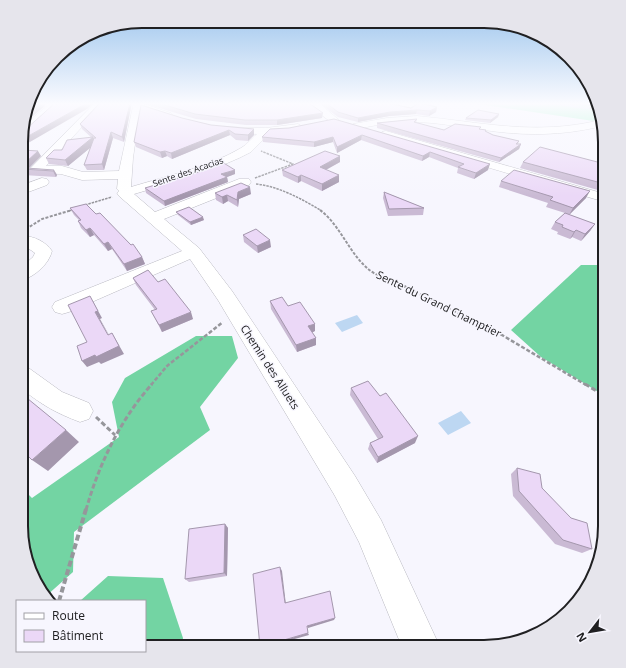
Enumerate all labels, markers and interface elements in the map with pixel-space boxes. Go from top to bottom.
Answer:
street label: Sente des Acacias [151,153,225,190]
street label: Sente du Grand Champtier [374,267,505,341]
street label: Chemin des Alluets [237,322,303,412]
legend [16,600,146,652]
text: Route [52,607,85,624]
north arrow [570,612,610,652]
text: Bâtiment [52,627,103,644]
text: N [572,630,590,645]

